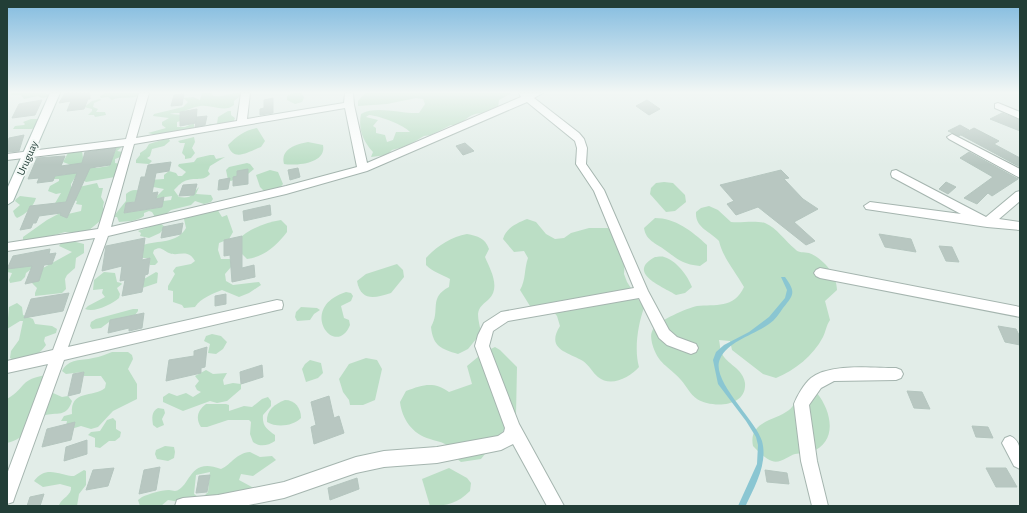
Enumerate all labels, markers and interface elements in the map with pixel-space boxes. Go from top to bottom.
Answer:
street label: Uruguay [15,139,40,177]

